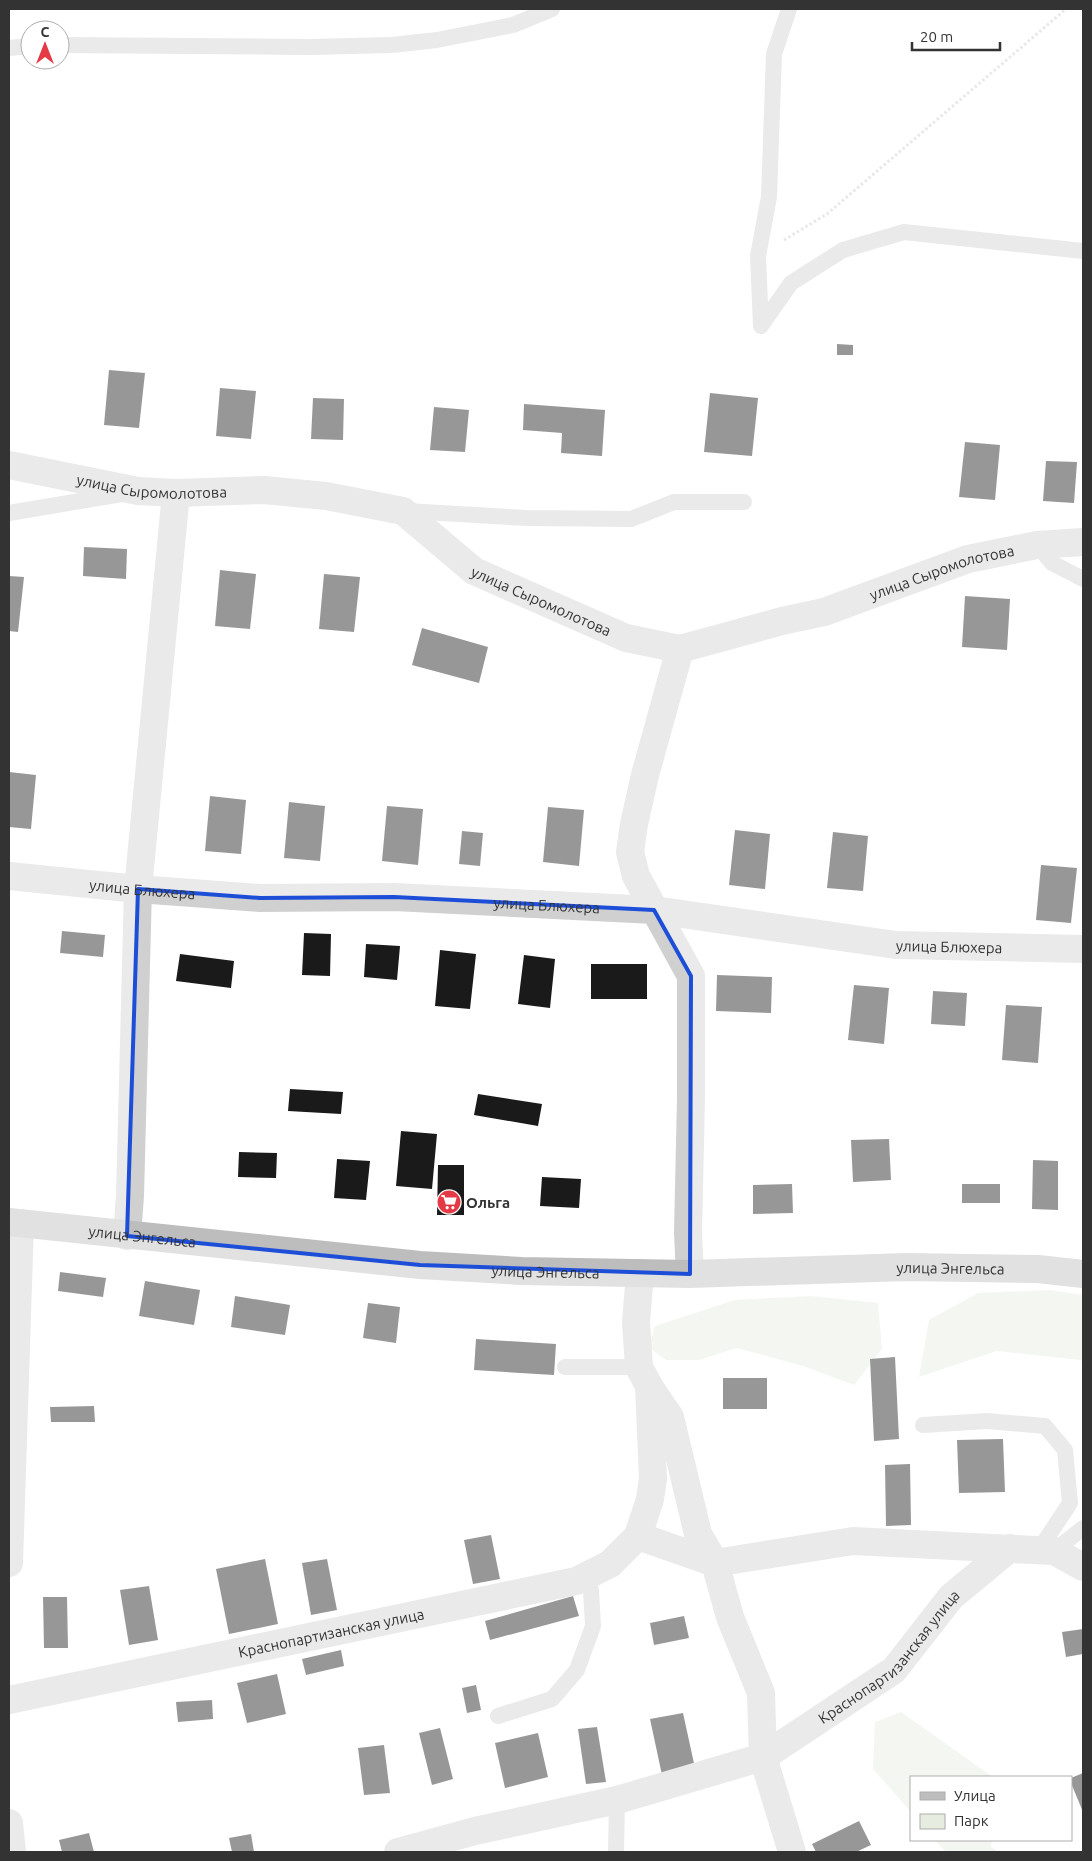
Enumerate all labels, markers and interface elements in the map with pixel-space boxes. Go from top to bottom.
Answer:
north arrow [20,20,70,70]
scale bar [912,20,1000,52]
text: С [41,24,50,40]
text: 20 m [920,28,953,45]
street label: улица Сыромолотова [75,470,227,502]
street label: улица Сыромолотова [867,541,1016,603]
street label: улица Сыромолотова [469,562,614,639]
street label: улица Блюхера [88,876,196,902]
street label: улица Блюхера [493,893,600,916]
street label: улица Блюхера [896,937,1003,956]
supermarket icon: Ольга [436,1189,462,1215]
place label: Ольга [466,1194,510,1211]
street label: улица Энгельса [88,1222,197,1250]
street label: улица Энгельса [896,1258,1005,1277]
street label: улица Энгельса [491,1261,600,1281]
street label: Краснопартизанская улица [815,1586,962,1727]
street label: Краснопартизанская улица [236,1605,425,1660]
legend [910,1776,1072,1841]
text: Улица [954,1787,996,1804]
text: Парк [954,1812,989,1829]

